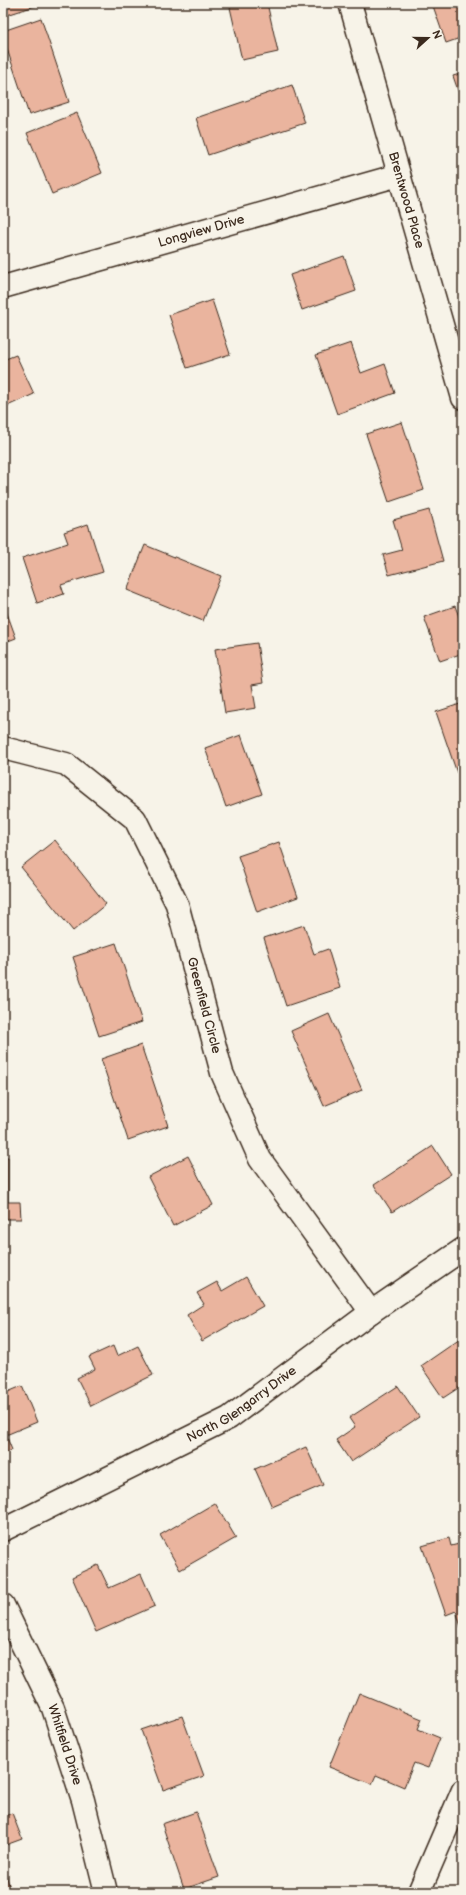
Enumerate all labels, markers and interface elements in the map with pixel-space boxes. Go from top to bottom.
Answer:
north arrow [408,18,448,58]
text: N [429,28,444,41]
street label: Brentwood Place [385,150,428,251]
street label: Longview Drive [156,211,247,251]
street label: Greenfield Circle [184,956,225,1056]
street label: North Glengarry Drive [184,1362,300,1446]
street label: Whitfield Drive [44,1702,86,1787]

